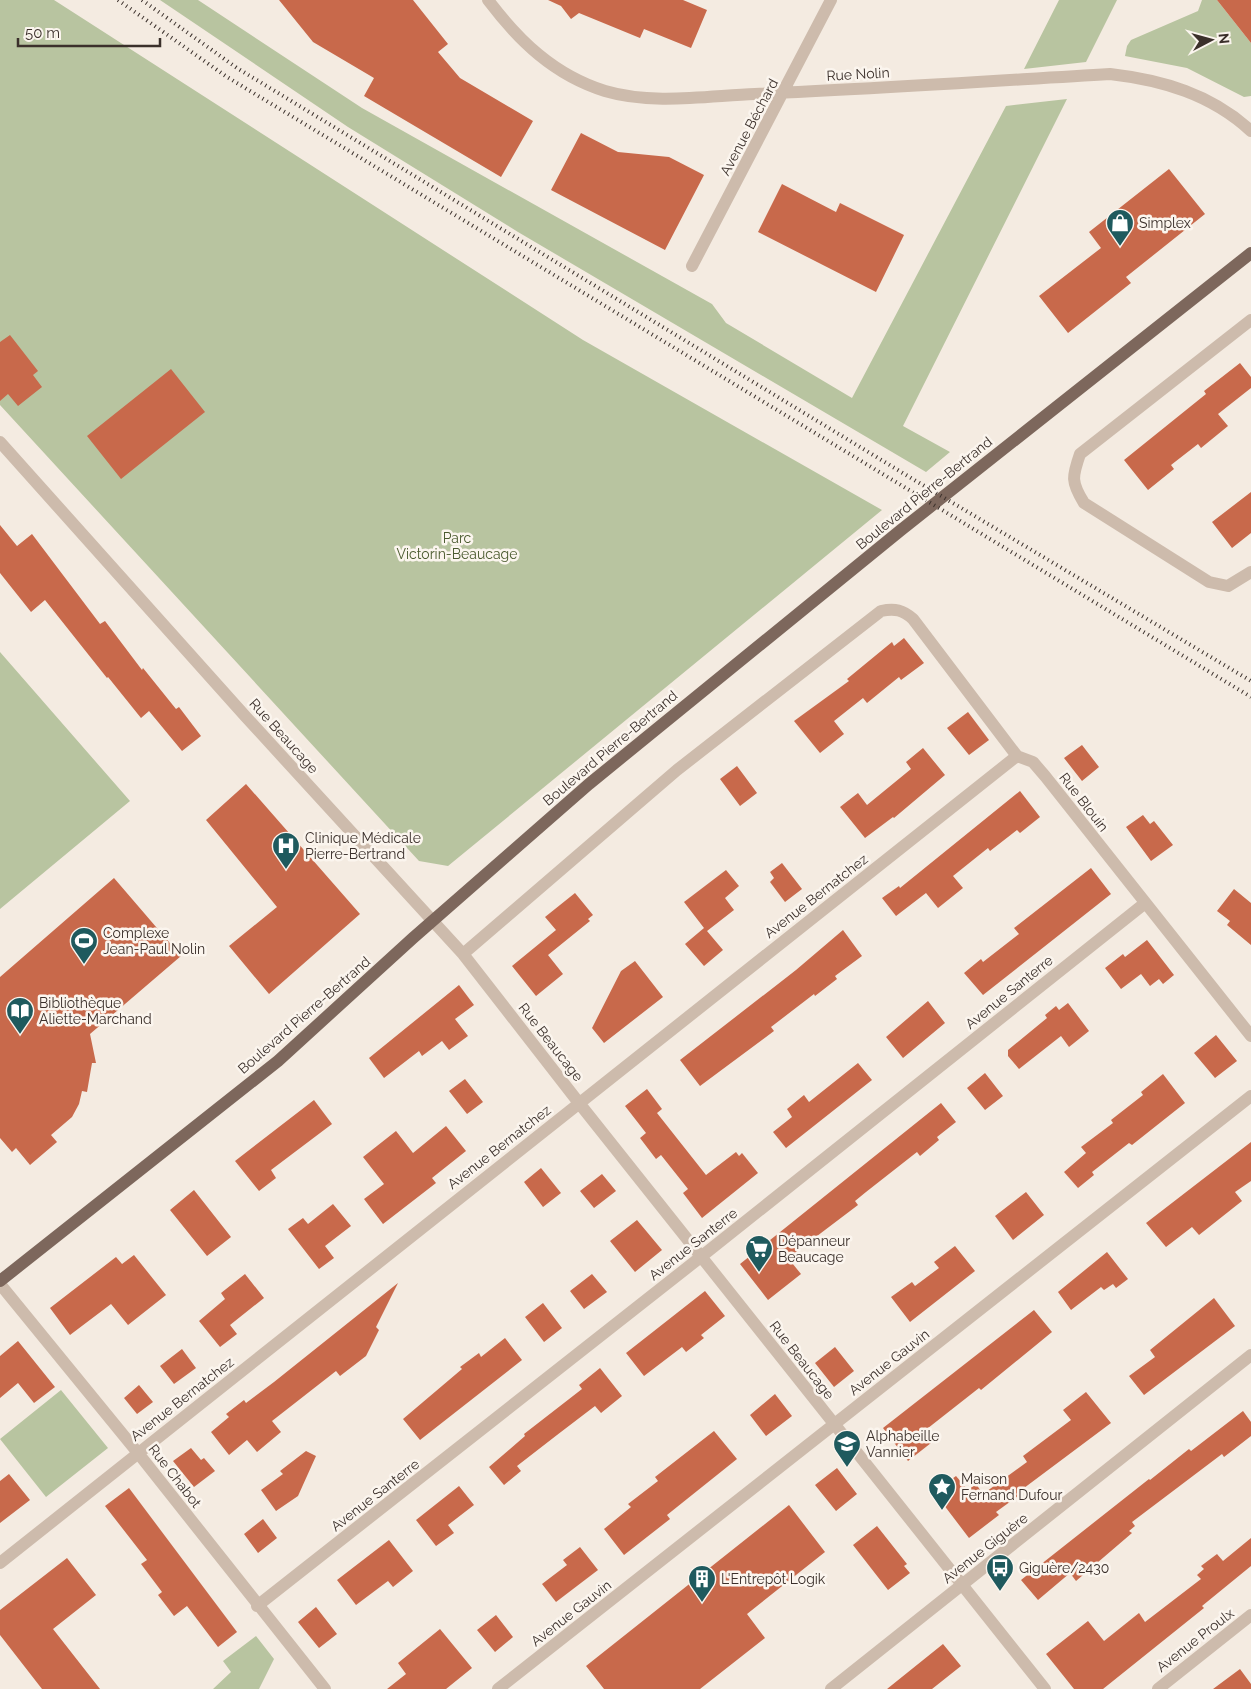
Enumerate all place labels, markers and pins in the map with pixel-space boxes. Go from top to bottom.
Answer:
shop icon: Simplex [1105,208,1135,247]
place label: Simplex [1139,215,1191,231]
place label: Clinique Médicale Pierre-Bertrand [305,830,421,862]
hospital icon: Clinique Médicale Pierre-Bertrand [271,831,301,870]
place label: Complexe Jean-Paul Nolin [103,925,205,957]
sports icon: Complexe Jean-Paul Nolin [69,926,99,965]
place label: Bibliothèque Aliette-Marchand [39,995,152,1027]
library icon: Bibliothèque Aliette-Marchand [5,996,35,1035]
place label: Dépanneur Beaucage [778,1233,850,1265]
supermarket icon: Dépanneur Beaucage [744,1234,774,1273]
place label: Alphabeille Vannier [866,1428,939,1460]
school or university icon: Alphabeille Vannier [832,1429,862,1468]
place label: Maison Fernand Dufour [961,1471,1063,1503]
place icon: Maison Fernand Dufour [927,1472,957,1511]
bus stop icon: Giguère/2430 [985,1553,1015,1592]
place label: Giguère/2430 [1019,1560,1109,1576]
building icon: L'Entrepôt Logik [687,1564,717,1603]
place label: L'Entrepôt Logik [721,1571,826,1587]

